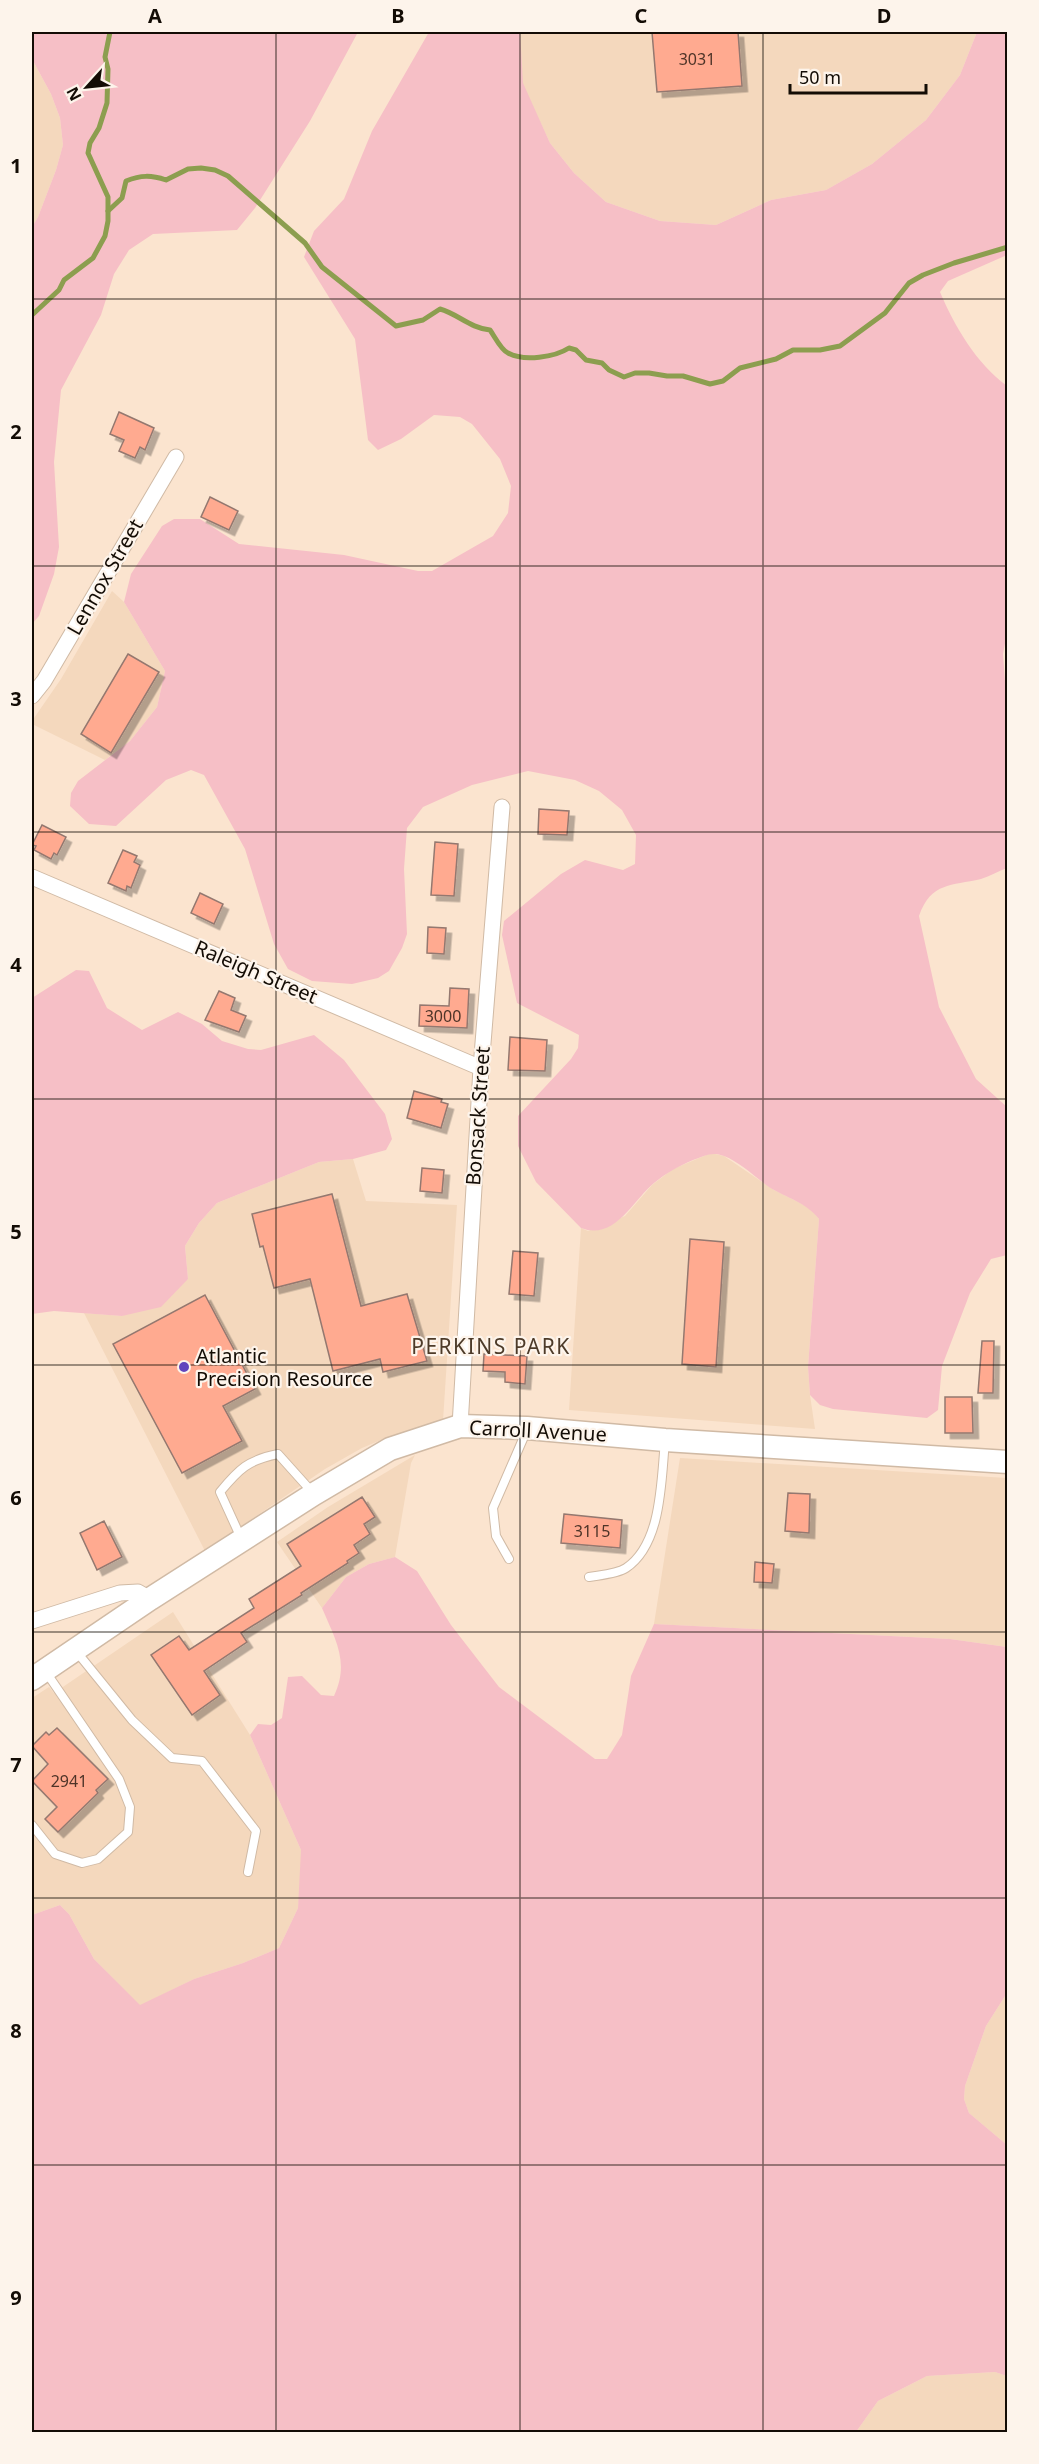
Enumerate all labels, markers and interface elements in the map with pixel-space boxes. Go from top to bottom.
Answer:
text: A [148,2,162,29]
text: B [391,2,405,29]
text: C [635,2,648,29]
text: D [877,2,891,29]
house number: 3031 [679,48,715,70]
north arrow [57,57,117,117]
scale bar [790,57,926,95]
text: 50 m [799,65,841,89]
text: N [61,83,86,105]
text: 1 [10,152,22,179]
text: 2 [10,418,22,445]
street label: Lennox Street [60,514,149,640]
text: 3 [10,685,22,712]
street label: Raleigh Street [191,934,322,1010]
text: 4 [10,951,22,978]
house number: 3000 [425,1005,461,1027]
street label: Bonsack Street [459,1045,496,1187]
text: 5 [10,1218,22,1245]
district label: PERKINS PARK [411,1332,571,1360]
place label: Atlantic Precision Resource [196,1342,373,1392]
marker: Atlantic Precision Resource [177,1360,191,1374]
street label: Carroll Avenue [469,1413,608,1448]
text: 6 [10,1484,22,1511]
house number: 3115 [574,1520,610,1542]
text: 7 [10,1751,22,1778]
house number: 2941 [51,1770,87,1792]
text: 8 [10,2017,22,2044]
text: 9 [10,2284,22,2311]

